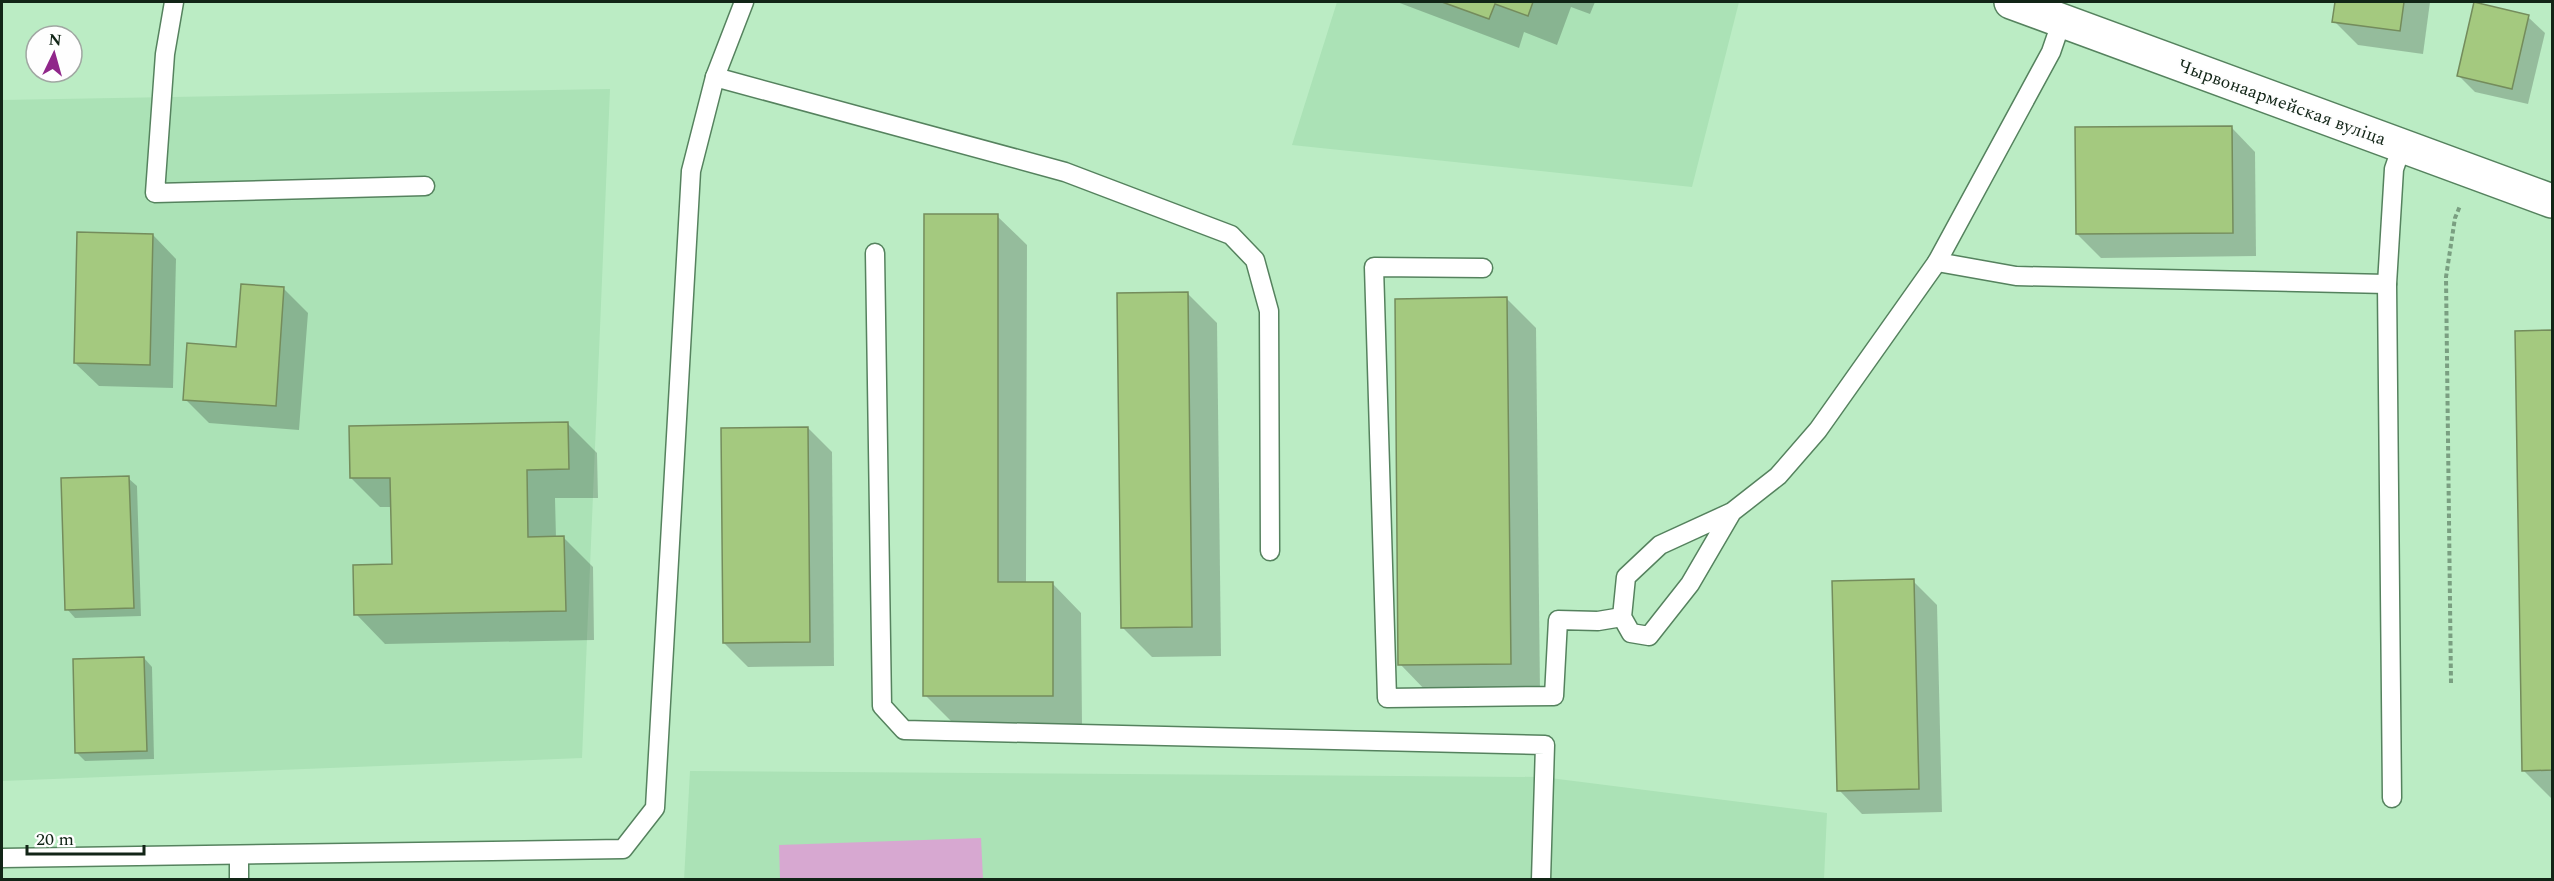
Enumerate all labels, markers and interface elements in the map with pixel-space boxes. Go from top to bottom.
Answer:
north arrow [24,24,84,84]
text: N [48,28,63,53]
street label: Чырвонаармейская вуліца [2174,52,2390,153]
scale bar [27,818,144,856]
text: 20 m [36,826,74,853]

